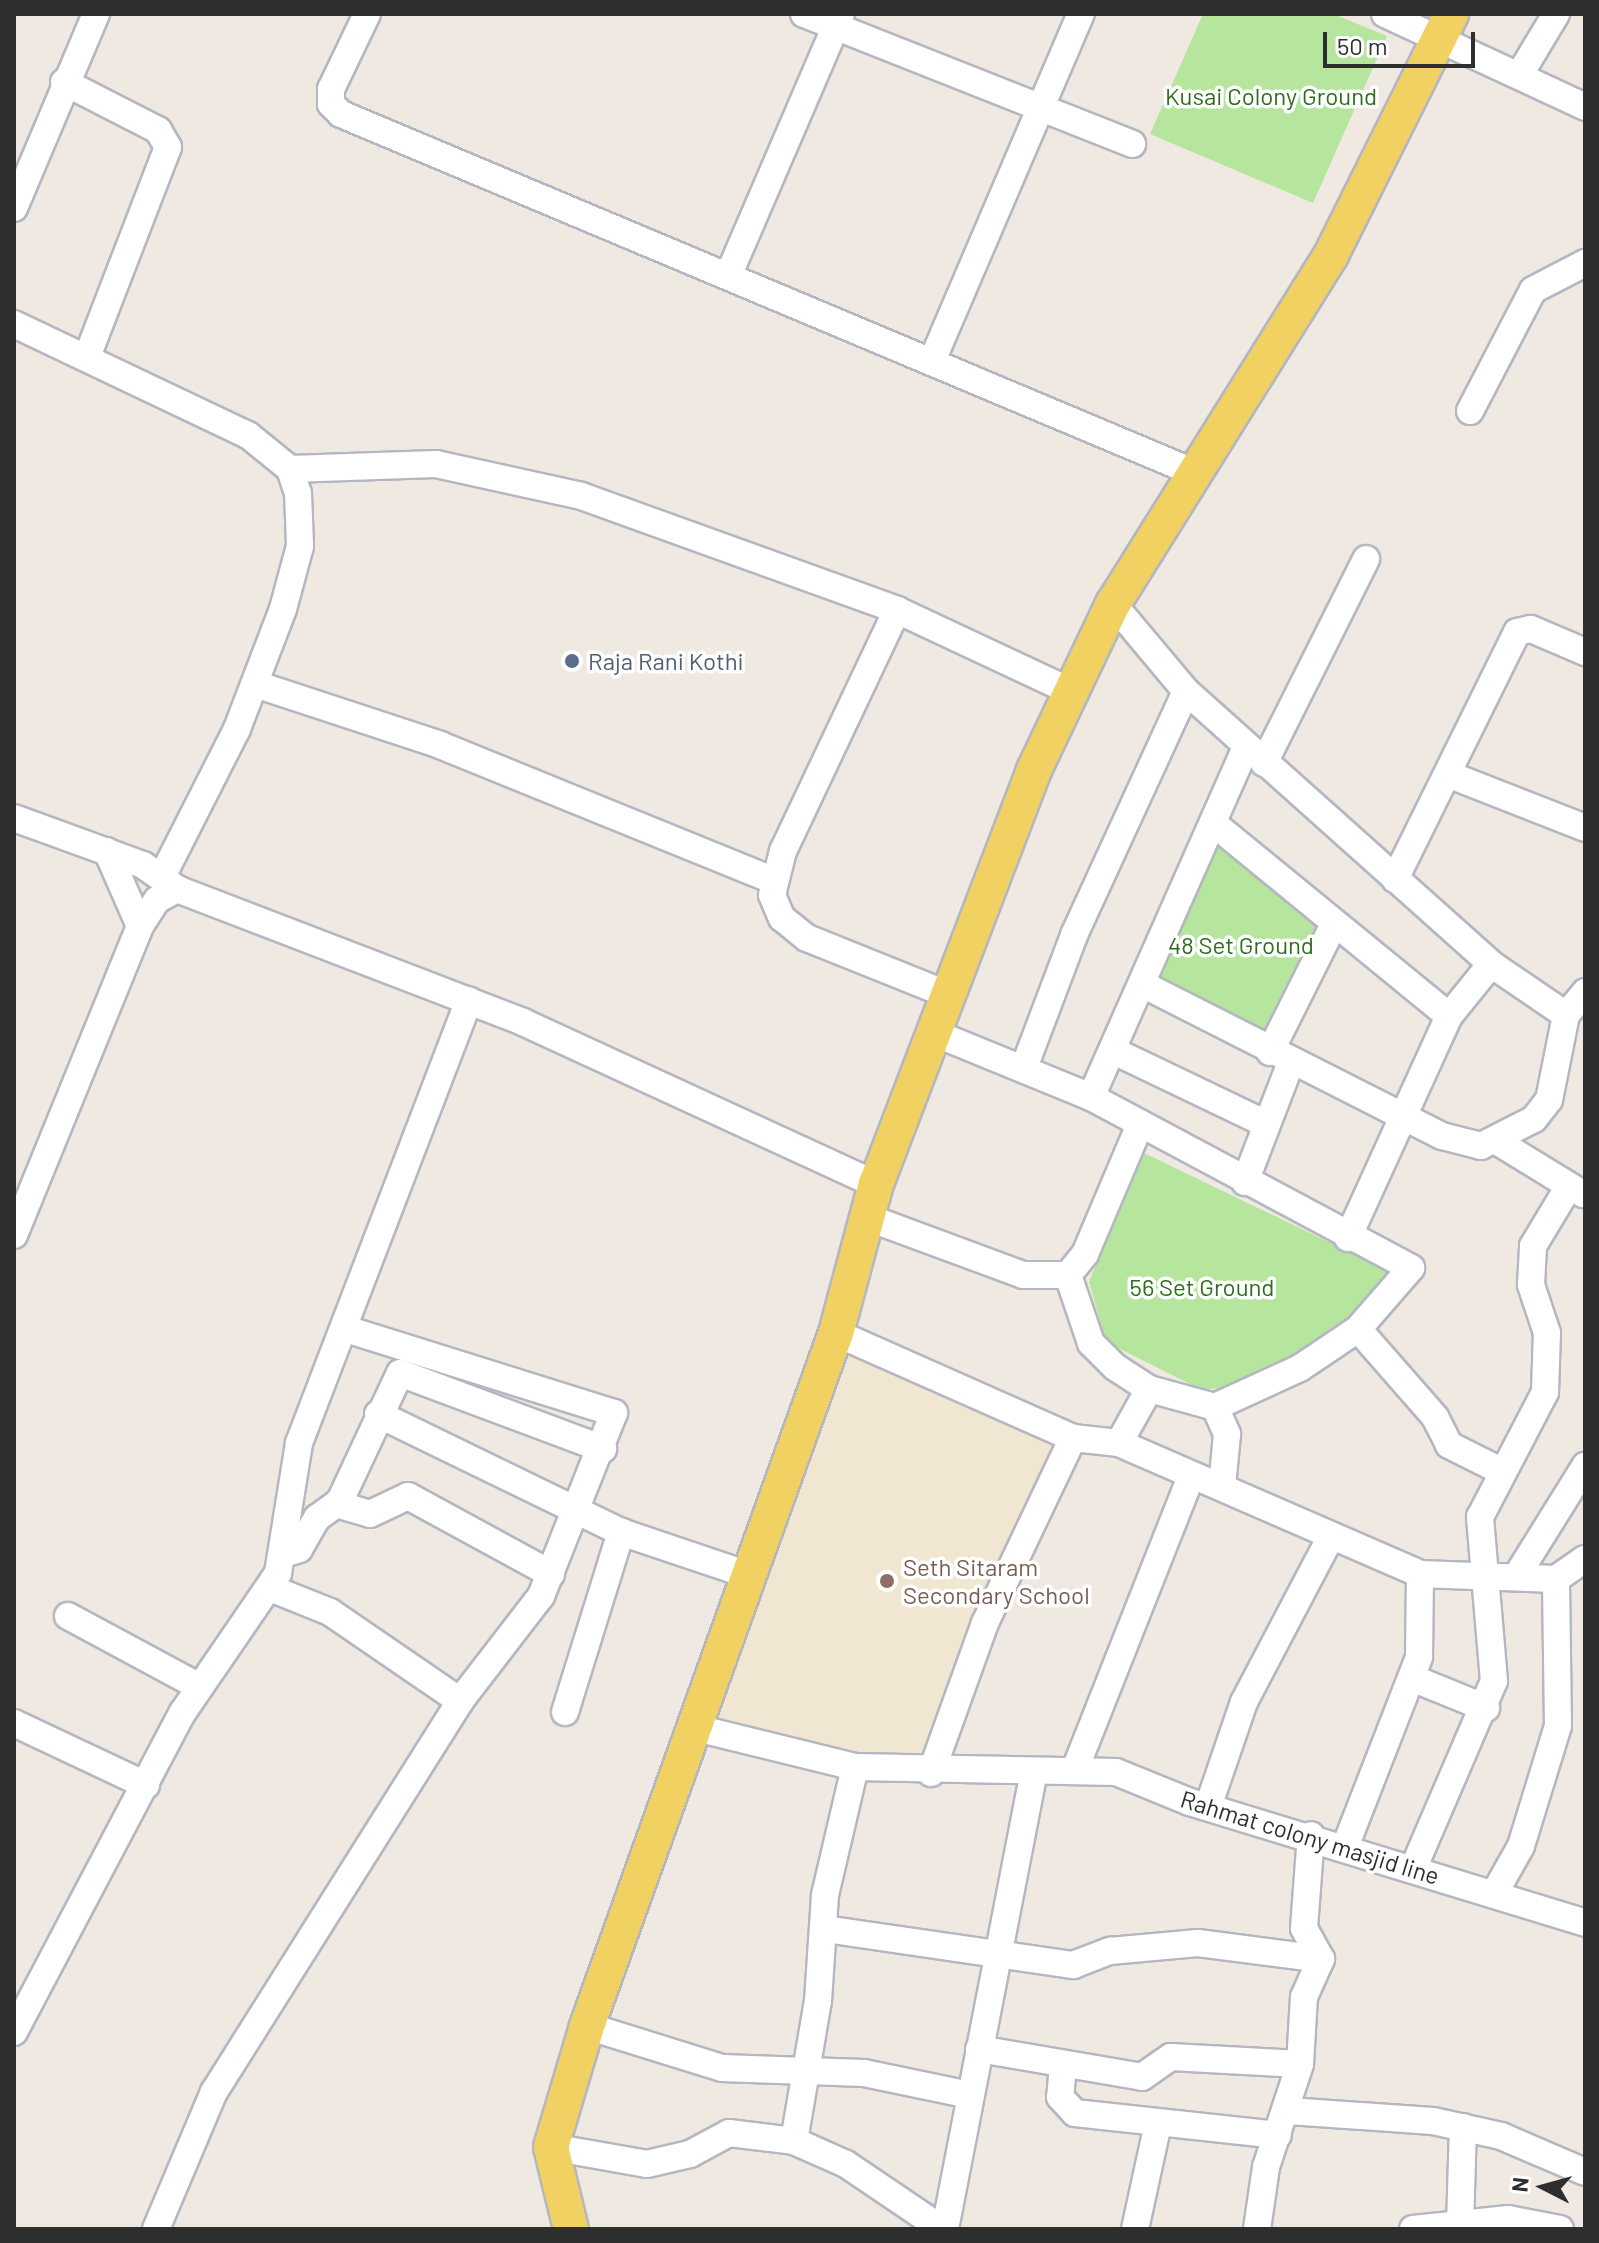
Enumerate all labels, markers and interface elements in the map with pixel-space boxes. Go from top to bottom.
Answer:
scale bar [1327,16,1479,66]
text: 50 m [1337,31,1388,60]
park label: Kusai Colony Ground [1165,82,1377,110]
place label: Raja Rani Kothi [588,647,744,675]
marker: Raja Rani Kothi [563,652,581,670]
park label: 48 Set Ground [1168,931,1314,959]
park label: 56 Set Ground [1130,1273,1274,1301]
place label: Seth Sitaram Secondary School [903,1553,1090,1609]
marker: Seth Sitaram Secondary School [878,1572,896,1590]
street label: Rahmat colony masjid line [1177,1784,1443,1890]
north arrow [1503,2147,1583,2227]
text: N [1505,2176,1533,2193]

